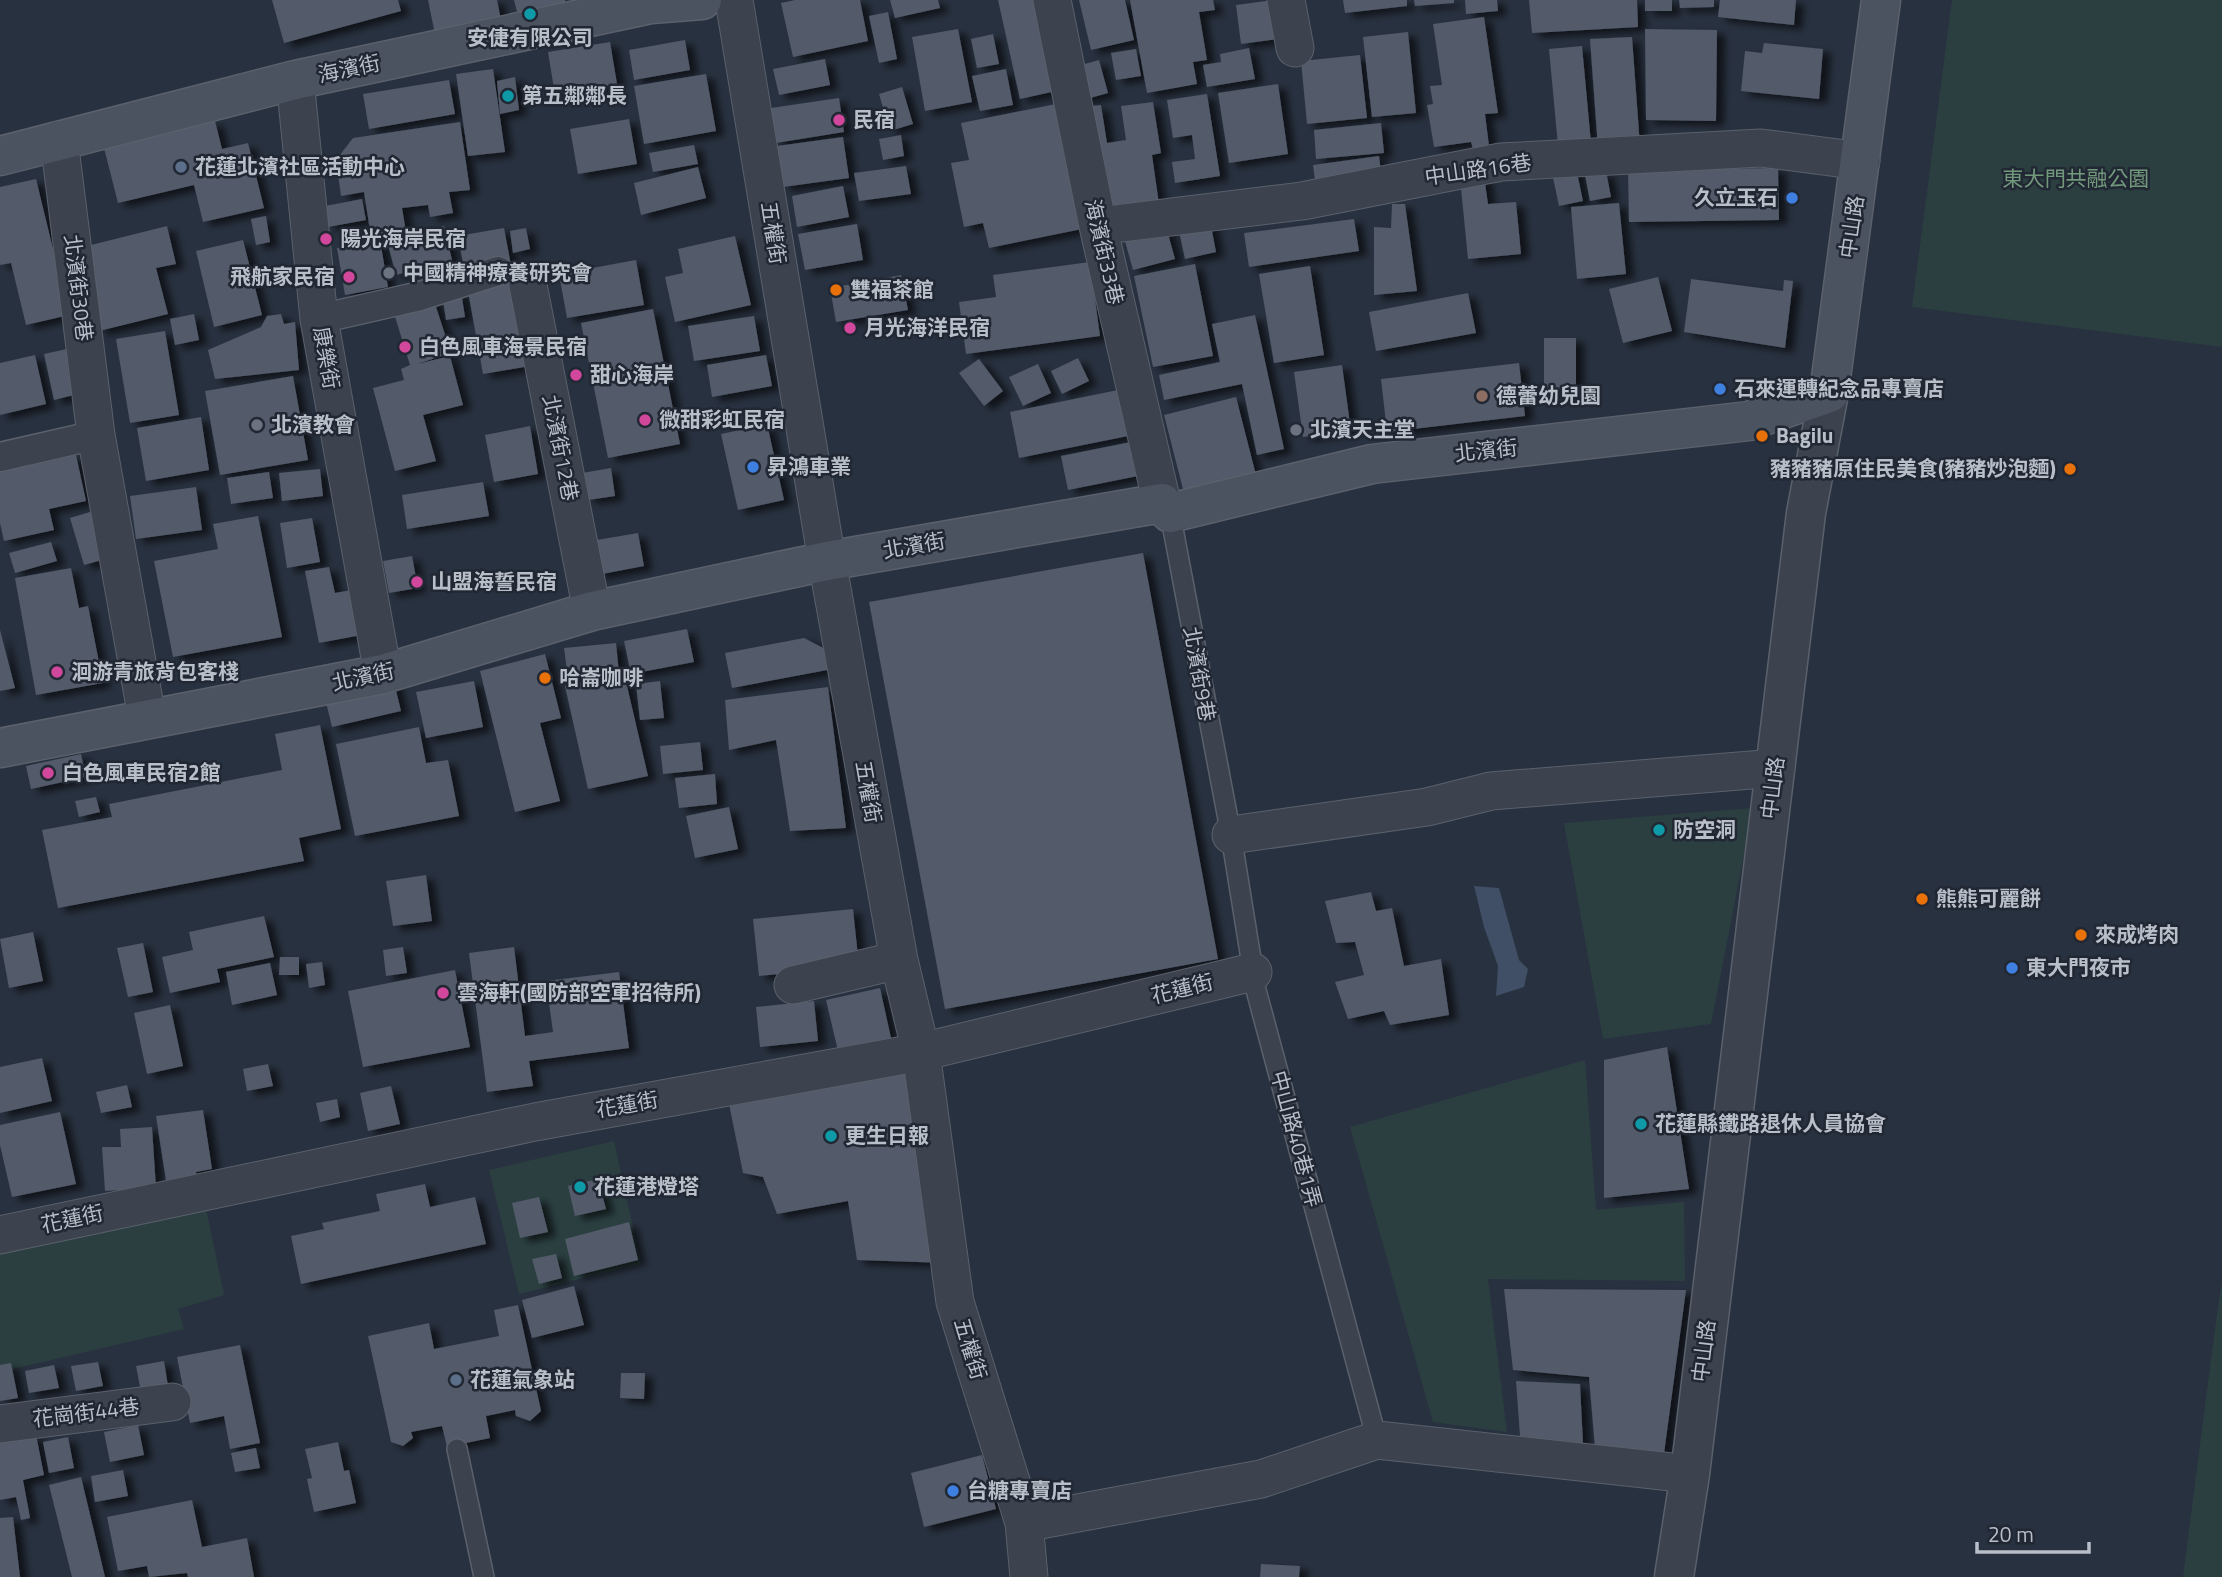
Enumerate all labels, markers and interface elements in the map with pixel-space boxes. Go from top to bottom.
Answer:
marker: 安倢有限公司 [522,6,538,22]
place label: 安倢有限公司 [467,21,593,53]
street label: 海濱街 [315,46,383,90]
place label: 第五鄰鄰長 [522,79,627,111]
marker: 第五鄰鄰長 [500,88,516,104]
place label: 民宿 [853,103,895,135]
marker: 民宿 [831,112,847,128]
street label: 中山路16巷 [1422,146,1533,192]
place label: 花蓮北濱社區活動中心 [195,150,405,182]
marker: 花蓮北濱社區活動中心 [173,159,189,175]
park label: 東大門共融公園 [2003,162,2150,194]
place label: 久立玉石 [1694,181,1778,213]
marker: 久立玉石 [1784,190,1800,206]
street label: 中山路 [1831,193,1871,260]
street label: 海濱街33巷 [1077,196,1133,308]
street label: 五權街 [753,199,795,266]
place label: 陽光海岸民宿 [340,222,466,254]
marker: 陽光海岸民宿 [318,231,334,247]
street label: 北濱街30巷 [57,233,101,343]
place label: 中國精神療養研究會 [403,256,592,288]
place label: 飛航家民宿 [230,260,335,292]
marker: 中國精神療養研究會 [381,265,397,281]
marker: 飛航家民宿 [341,269,357,285]
place label: 雙福茶館 [850,273,934,305]
marker: 雙福茶館 [828,282,844,298]
place label: 月光海洋民宿 [864,311,990,343]
marker: 月光海洋民宿 [842,320,858,336]
street label: 康樂街 [306,324,348,392]
place label: 白色風車海景民宿 [419,330,587,362]
marker: 白色風車海景民宿 [397,339,413,355]
place label: 甜心海岸 [590,358,674,390]
marker: 甜心海岸 [568,367,584,383]
place label: 石來運轉紀念品專賣店 [1734,372,1944,404]
place label: 德蕾幼兒園 [1496,379,1601,411]
marker: 石來運轉紀念品專賣店 [1712,381,1728,397]
marker: 德蕾幼兒園 [1474,388,1490,404]
street label: 北濱街12巷 [535,392,587,504]
place label: 微甜彩虹民宿 [659,403,785,435]
place label: 北濱教會 [271,408,355,440]
marker: 微甜彩虹民宿 [637,412,653,428]
place label: 北濱天主堂 [1310,413,1415,445]
marker: 北濱教會 [249,417,265,433]
place label: Bagilu [1776,419,1833,451]
marker: 北濱天主堂 [1288,422,1304,438]
marker: Bagilu [1754,428,1770,444]
street label: 北濱街 [1453,431,1519,469]
place label: 昇鴻車業 [767,450,851,482]
place label: 豬豬豬原住民美食(豬豬炒泡麵) [1770,452,2056,484]
marker: 昇鴻車業 [745,459,761,475]
marker: 豬豬豬原住民美食(豬豬炒泡麵) [2062,461,2078,477]
street label: 北濱街 [880,524,948,566]
place label: 山盟海誓民宿 [431,565,557,597]
marker: 山盟海誓民宿 [409,574,425,590]
street label: 北濱街9巷 [1176,624,1224,724]
street label: 北濱街 [329,654,397,698]
place label: 洄游青旅背包客棧 [71,655,239,687]
place label: 哈崙咖啡 [559,661,643,693]
marker: 洄游青旅背包客棧 [49,664,65,680]
marker: 哈崙咖啡 [537,670,553,686]
street label: 中山路 [1752,755,1792,821]
place label: 白色風車民宿2館 [62,756,221,788]
street label: 五權街 [848,758,890,826]
marker: 白色風車民宿2館 [40,765,56,781]
place label: 防空洞 [1673,813,1736,845]
marker: 防空洞 [1651,822,1667,838]
place label: 熊熊可麗餅 [1936,882,2041,914]
marker: 熊熊可麗餅 [1914,891,1930,907]
place label: 來成烤肉 [2095,918,2179,950]
marker: 來成烤肉 [2073,927,2089,943]
place label: 東大門夜市 [2026,951,2131,983]
marker: 東大門夜市 [2004,960,2020,976]
street label: 花蓮街 [1147,965,1216,1011]
place label: 雲海軒(國防部空軍招待所) [457,976,701,1008]
marker: 雲海軒(國防部空軍招待所) [435,985,451,1001]
street label: 中山路40巷1弄 [1263,1067,1331,1211]
street label: 花蓮街 [593,1083,661,1125]
place label: 花蓮縣鐵路退休人員協會 [1655,1107,1886,1139]
marker: 花蓮縣鐵路退休人員協會 [1633,1116,1649,1132]
place label: 更生日報 [845,1119,929,1151]
marker: 更生日報 [823,1128,839,1144]
place label: 花蓮港燈塔 [594,1170,699,1202]
marker: 花蓮港燈塔 [572,1179,588,1195]
street label: 花蓮街 [38,1196,106,1240]
street label: 五權街 [946,1314,995,1384]
street label: 中山路 [1683,1318,1723,1384]
place label: 花蓮氣象站 [470,1363,575,1395]
marker: 花蓮氣象站 [448,1372,464,1388]
street label: 花崗街44巷 [31,1390,141,1434]
place label: 台糖專賣店 [967,1474,1072,1506]
marker: 台糖專賣店 [945,1483,961,1499]
scale bar [1977,1510,2089,1554]
text: 20 m [1988,1518,2034,1550]

